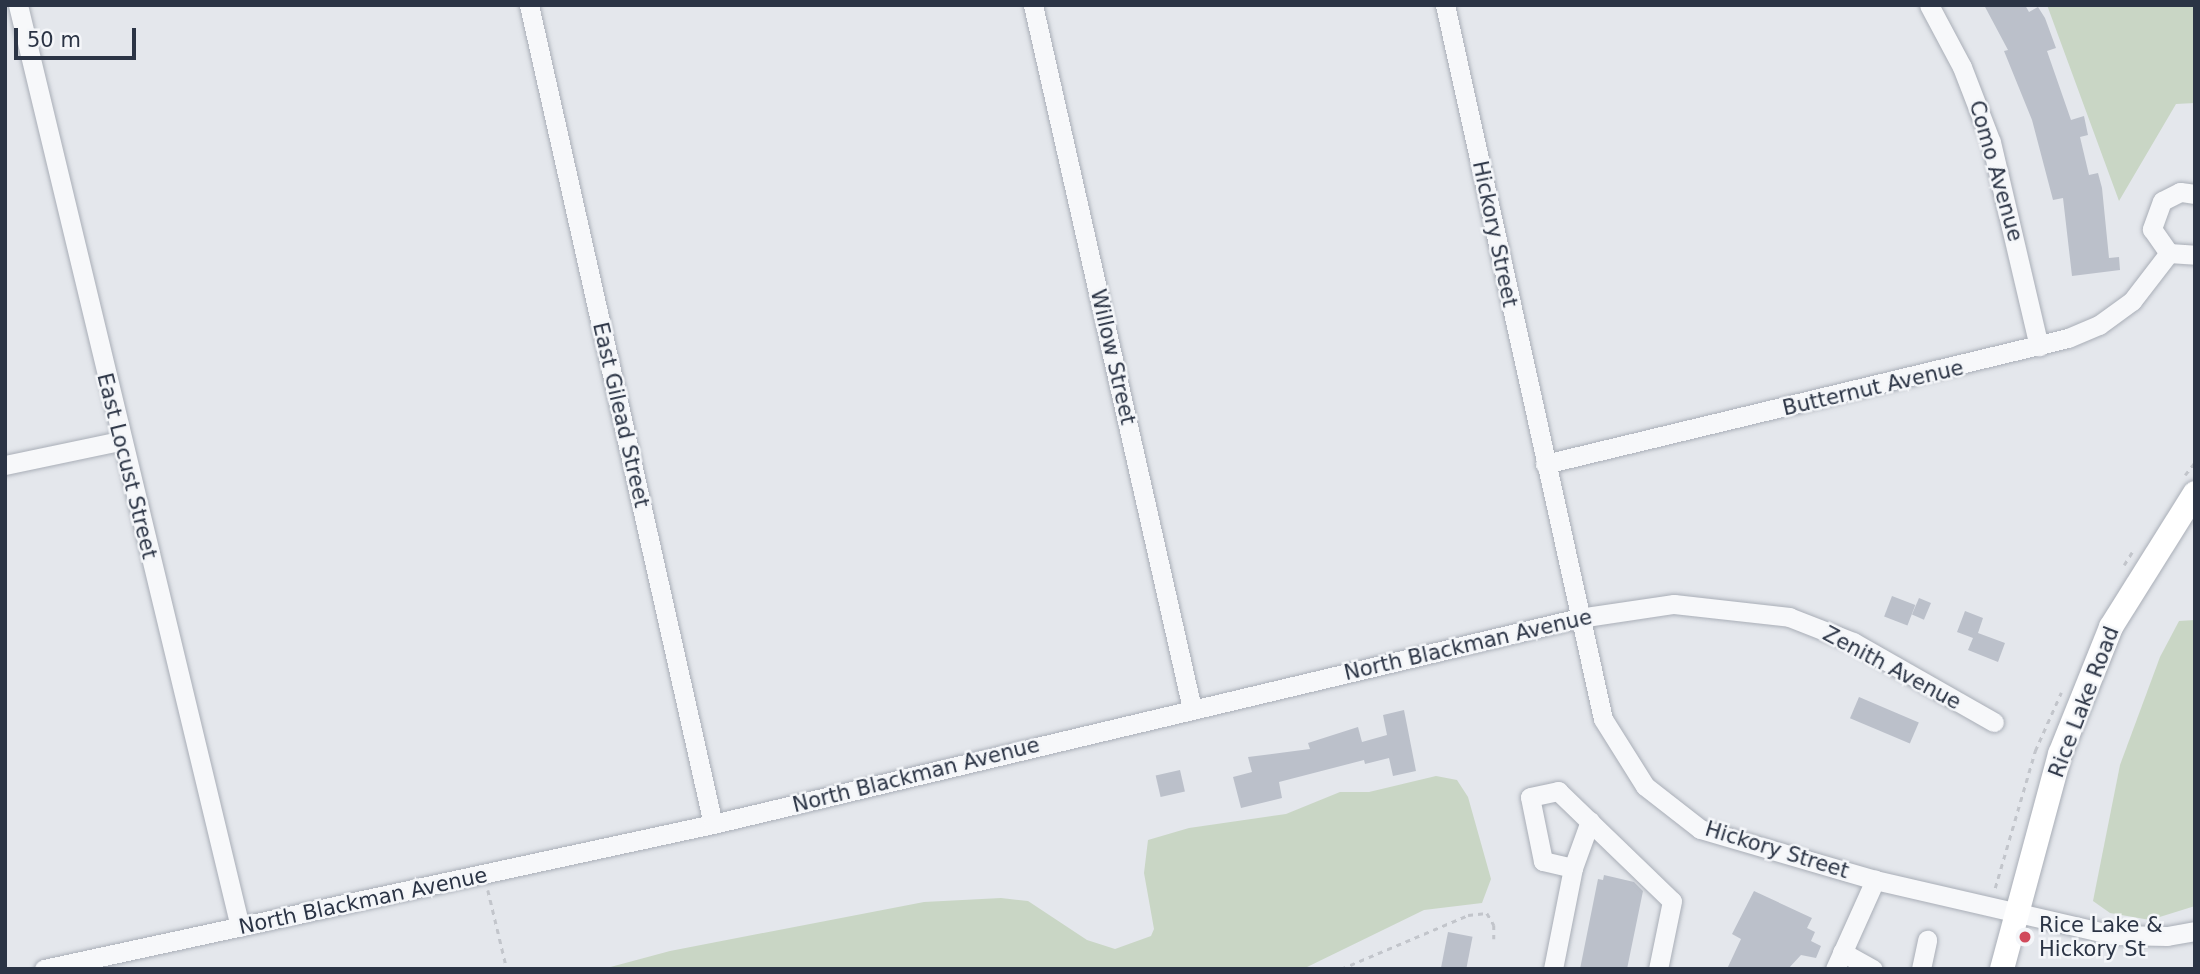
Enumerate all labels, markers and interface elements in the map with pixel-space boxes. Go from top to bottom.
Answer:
scale bar [18,14,140,58]
text: 50 m [27,28,81,52]
street label: Como Avenue [1964,98,2028,244]
street label: Hickory Street [1467,159,1523,309]
street label: Willow Street [1085,287,1141,427]
street label: East Gilead Street [587,320,655,510]
street label: Butternut Avenue [1780,355,1966,421]
street label: East Locust Street [92,370,162,562]
street label: North Blackman Avenue [1342,604,1594,686]
street label: Zenith Avenue [1819,621,1965,715]
street label: Rice Lake Road [2044,623,2124,781]
street label: North Blackman Avenue [790,732,1042,818]
street label: Hickory Street [1702,816,1852,884]
street label: North Blackman Avenue [236,862,490,940]
place label: Rice Lake & Hickory St [2039,912,2163,962]
marker: Rice Lake & Hickory St [2017,929,2033,945]

